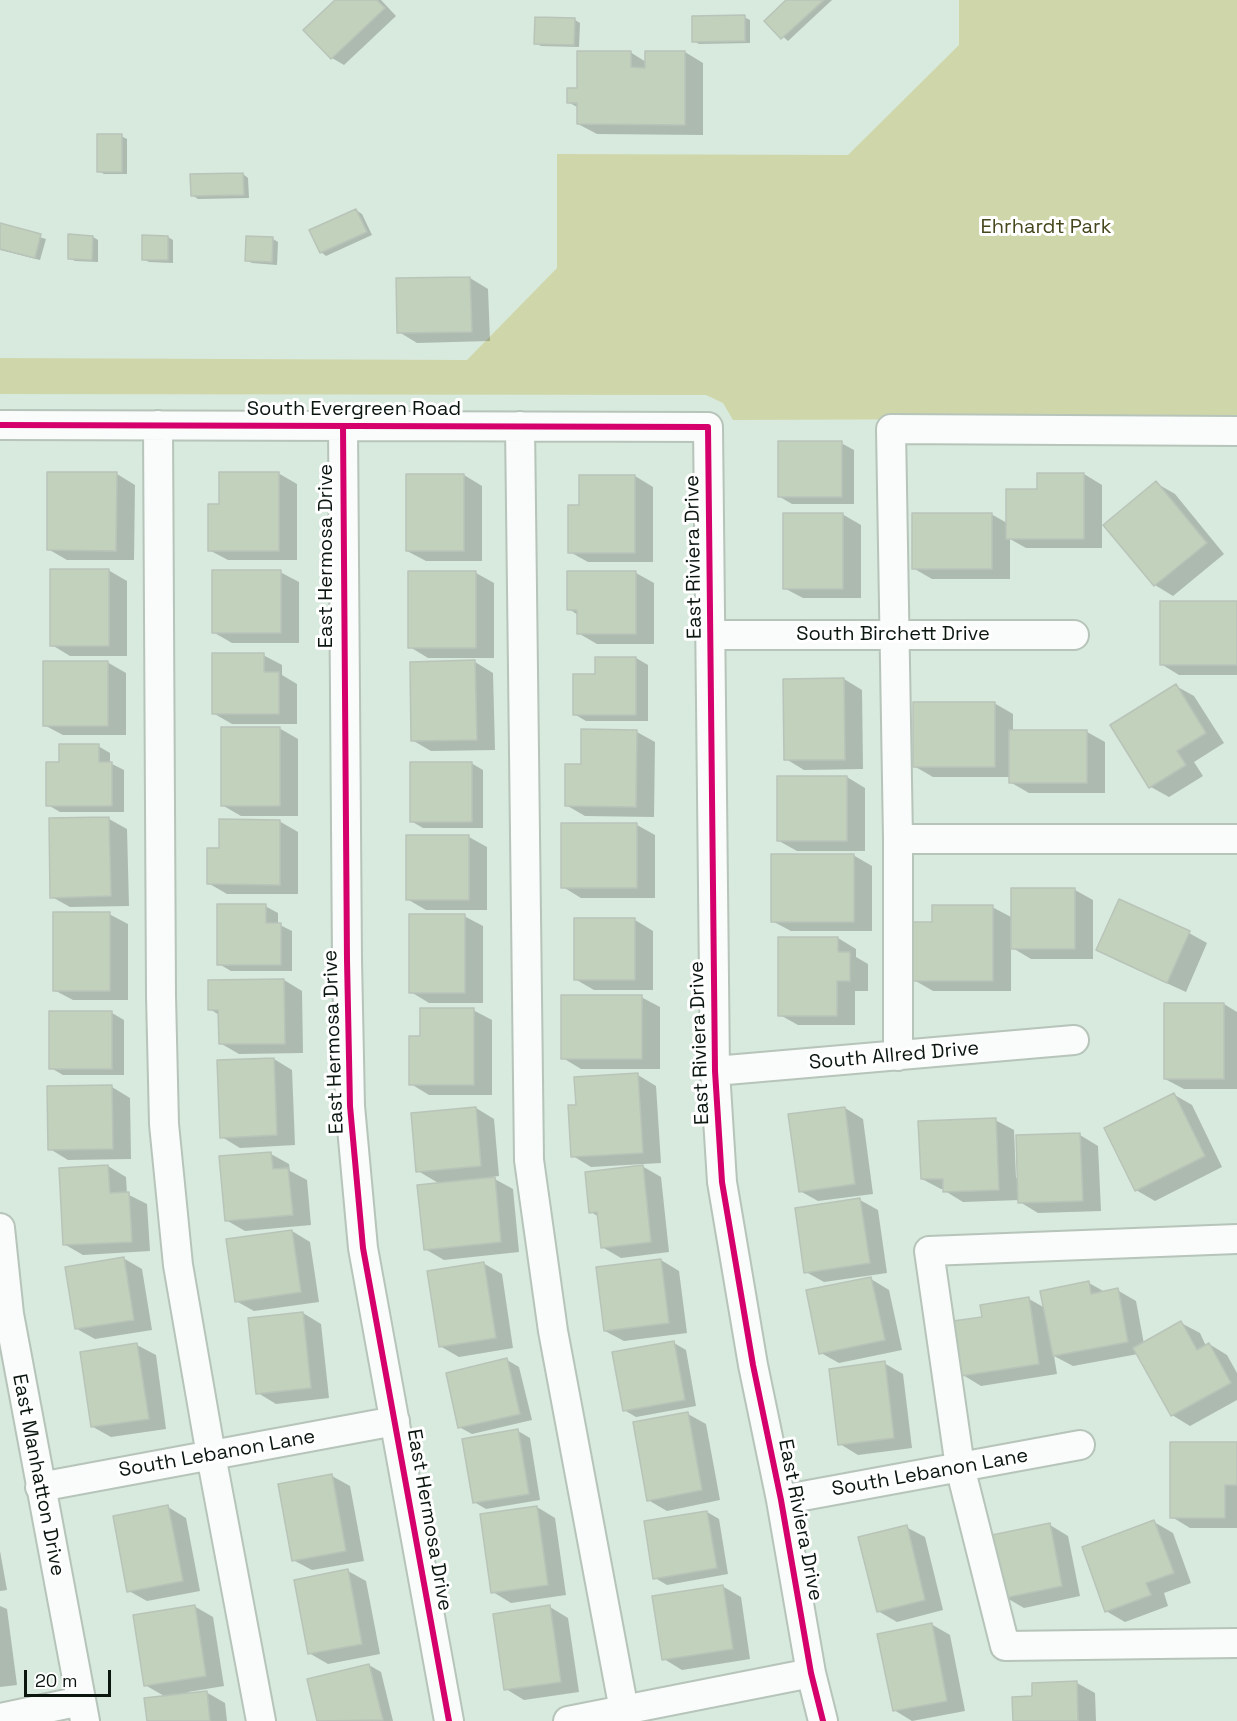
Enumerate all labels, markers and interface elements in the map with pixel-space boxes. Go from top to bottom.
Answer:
park label: Ehrhardt Park [981,216,1111,240]
street label: South Evergreen Road [247,398,461,422]
street label: East Hermosa Drive [315,464,339,648]
street label: East Riviera Drive [681,475,707,639]
street label: South Birchett Drive [796,623,990,647]
street label: East Hermosa Drive [319,949,349,1135]
street label: East Riviera Drive [685,961,715,1125]
street label: South Allred Drive [808,1037,980,1075]
street label: East Manhatton Drive [7,1372,69,1578]
street label: South Lebanon Lane [117,1425,317,1483]
street label: East Hermosa Drive [401,1427,457,1613]
street label: East Riviera Drive [773,1437,827,1603]
street label: South Lebanon Lane [830,1444,1030,1502]
scale bar [27,1658,114,1696]
text: 20 m [35,1669,78,1692]

